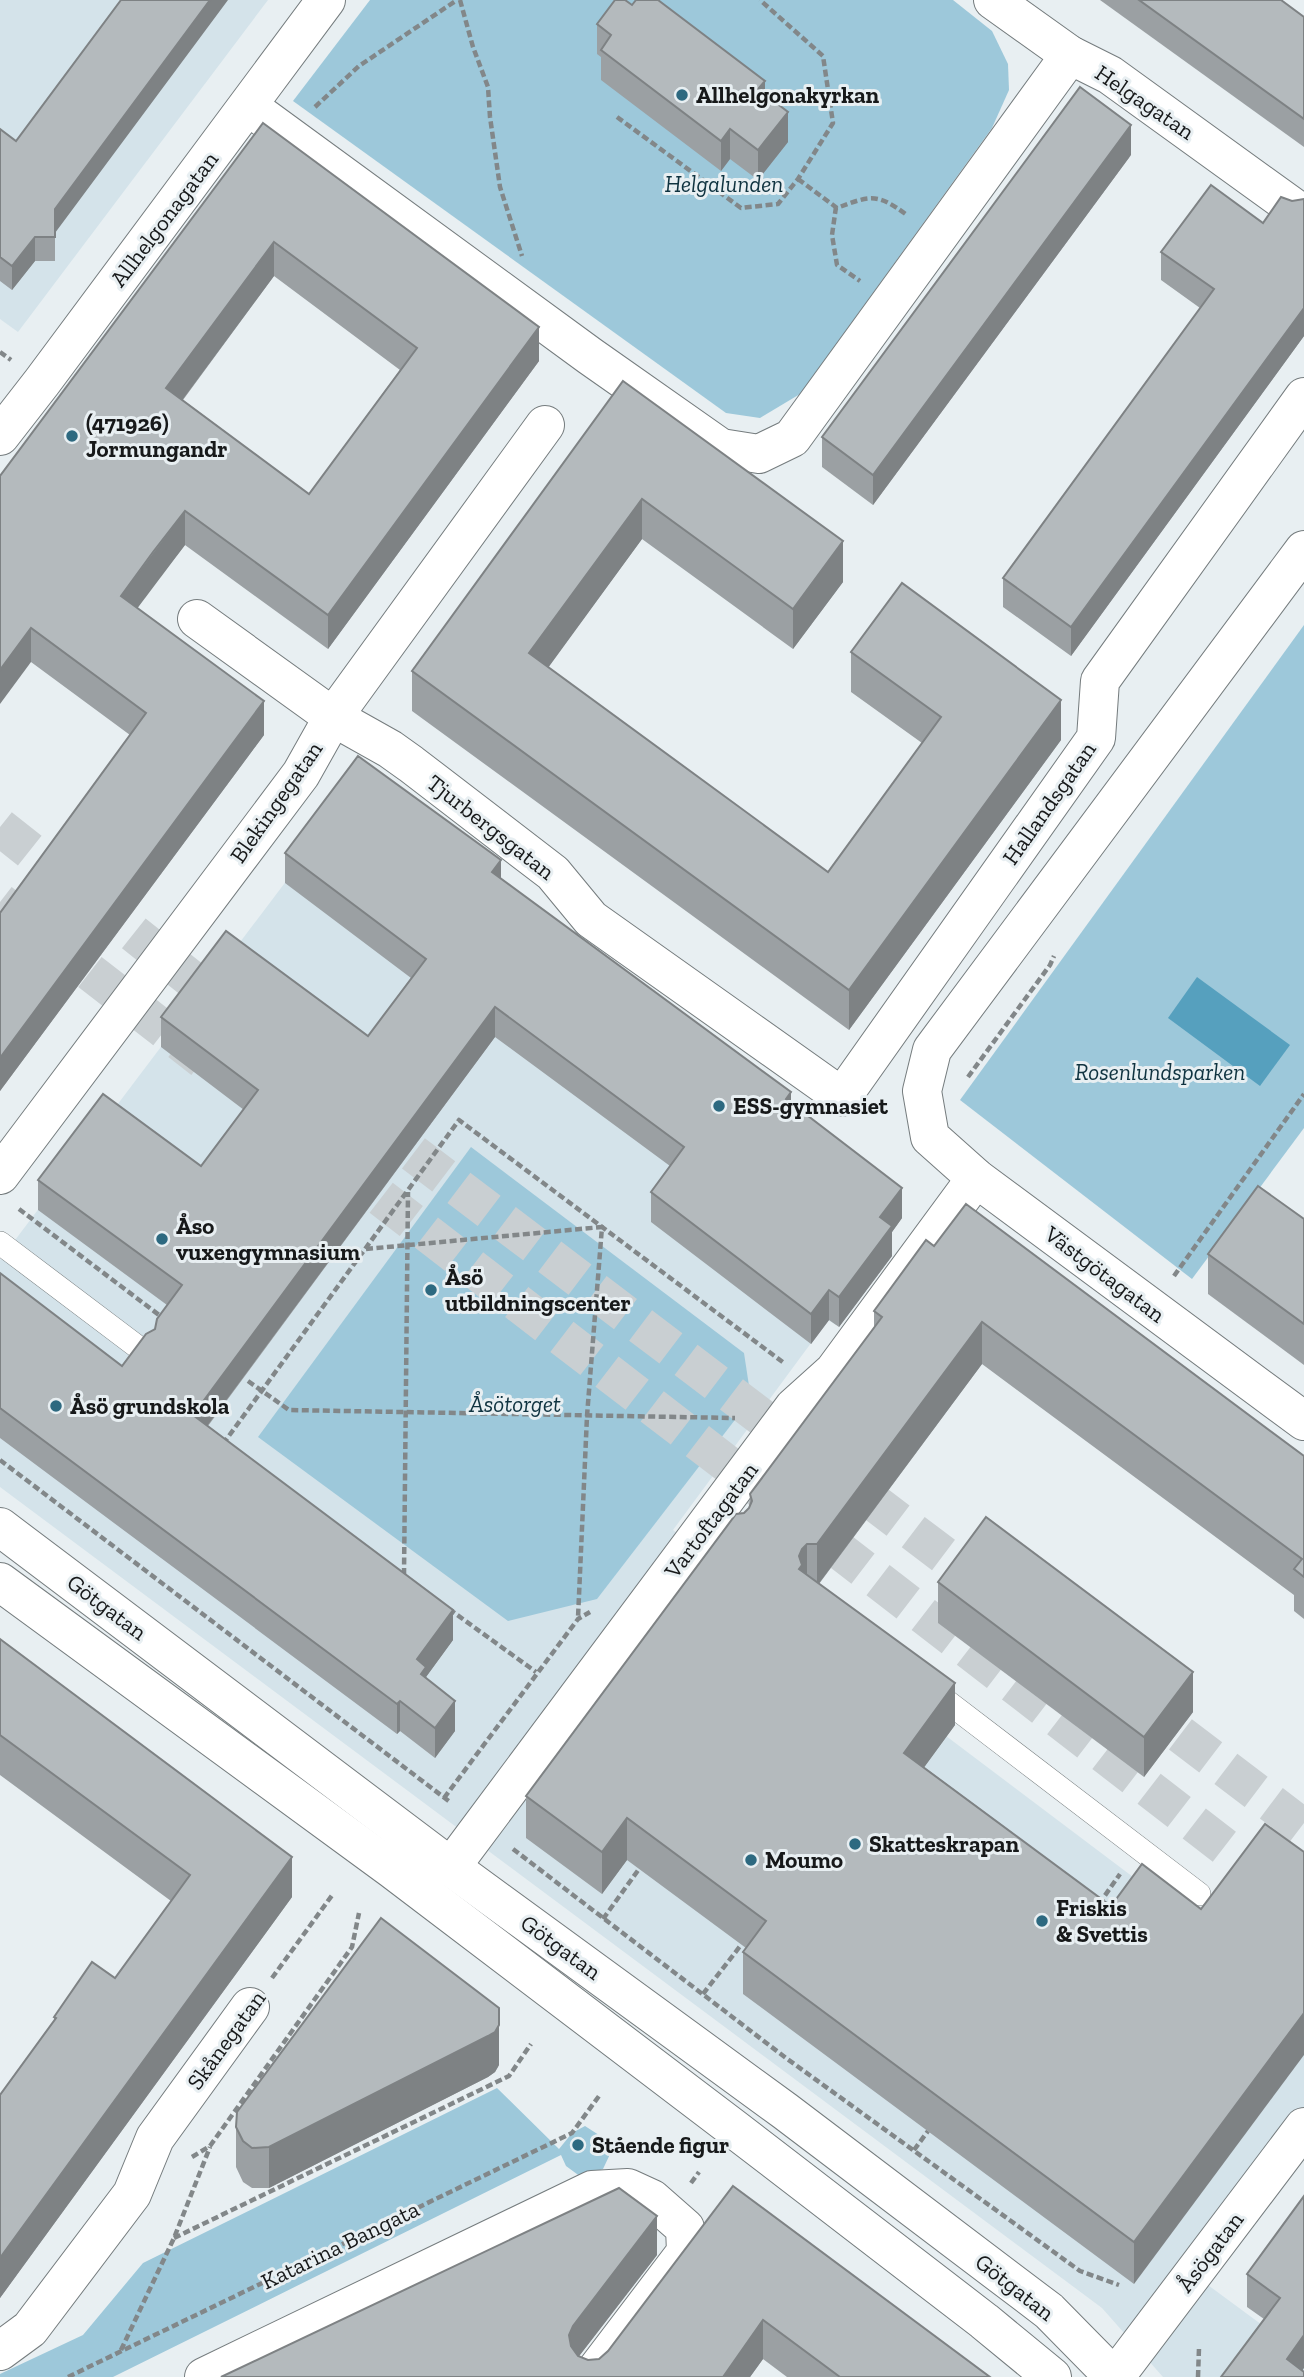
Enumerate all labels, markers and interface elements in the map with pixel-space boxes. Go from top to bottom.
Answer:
street label: Helgagatan [1090,59,1200,145]
place label: Allhelgonakyrkan [696,81,880,109]
marker: Allhelgonakyrkan [674,87,690,103]
street label: Allhelgonagatan [104,146,224,292]
park label: Helgalunden [665,170,783,198]
place label: (471926) Jormungandr [86,409,228,463]
marker: (471926) Jormungandr [64,428,80,444]
street label: Blekingegatan [224,736,328,868]
street label: Hallandsgatan [996,736,1102,870]
street label: Tjurbergsgatan [421,768,561,886]
park label: Rosenlundsparken [1075,1058,1245,1086]
place label: ESS-gymnasiet [733,1092,889,1120]
marker: ESS-gymnasiet [711,1098,727,1114]
place label: Åso vuxengymnasium [176,1212,360,1266]
street label: Västgötagatan [1038,1219,1171,1328]
marker: Åso vuxengymnasium [154,1231,170,1247]
place label: Åsö utbildningscenter [445,1263,631,1317]
marker: Åsö utbildningscenter [423,1282,439,1298]
park label: Åsötorget [468,1390,561,1418]
place label: Åsö grundskola [70,1392,230,1420]
marker: Åsö grundskola [48,1398,64,1414]
street label: Vartoftagatan [658,1456,764,1584]
street label: Götgatan [62,1568,152,1646]
place label: Skatteskrapan [869,1830,1019,1858]
marker: Skatteskrapan [847,1836,863,1852]
place label: Moumo [765,1846,843,1874]
marker: Moumo [743,1852,759,1868]
place label: Friskis & Svettis [1056,1894,1148,1948]
street label: Götgatan [515,1908,607,1986]
marker: Friskis & Svettis [1034,1913,1050,1929]
street label: Skånegatan [181,1985,271,2095]
place label: Stående figur [592,2131,729,2159]
marker: Stående figur [570,2137,586,2153]
street label: Katarina Bangata [256,2195,424,2295]
street label: Åsögatan [1171,2206,1249,2298]
street label: Götgatan [970,2247,1060,2327]

